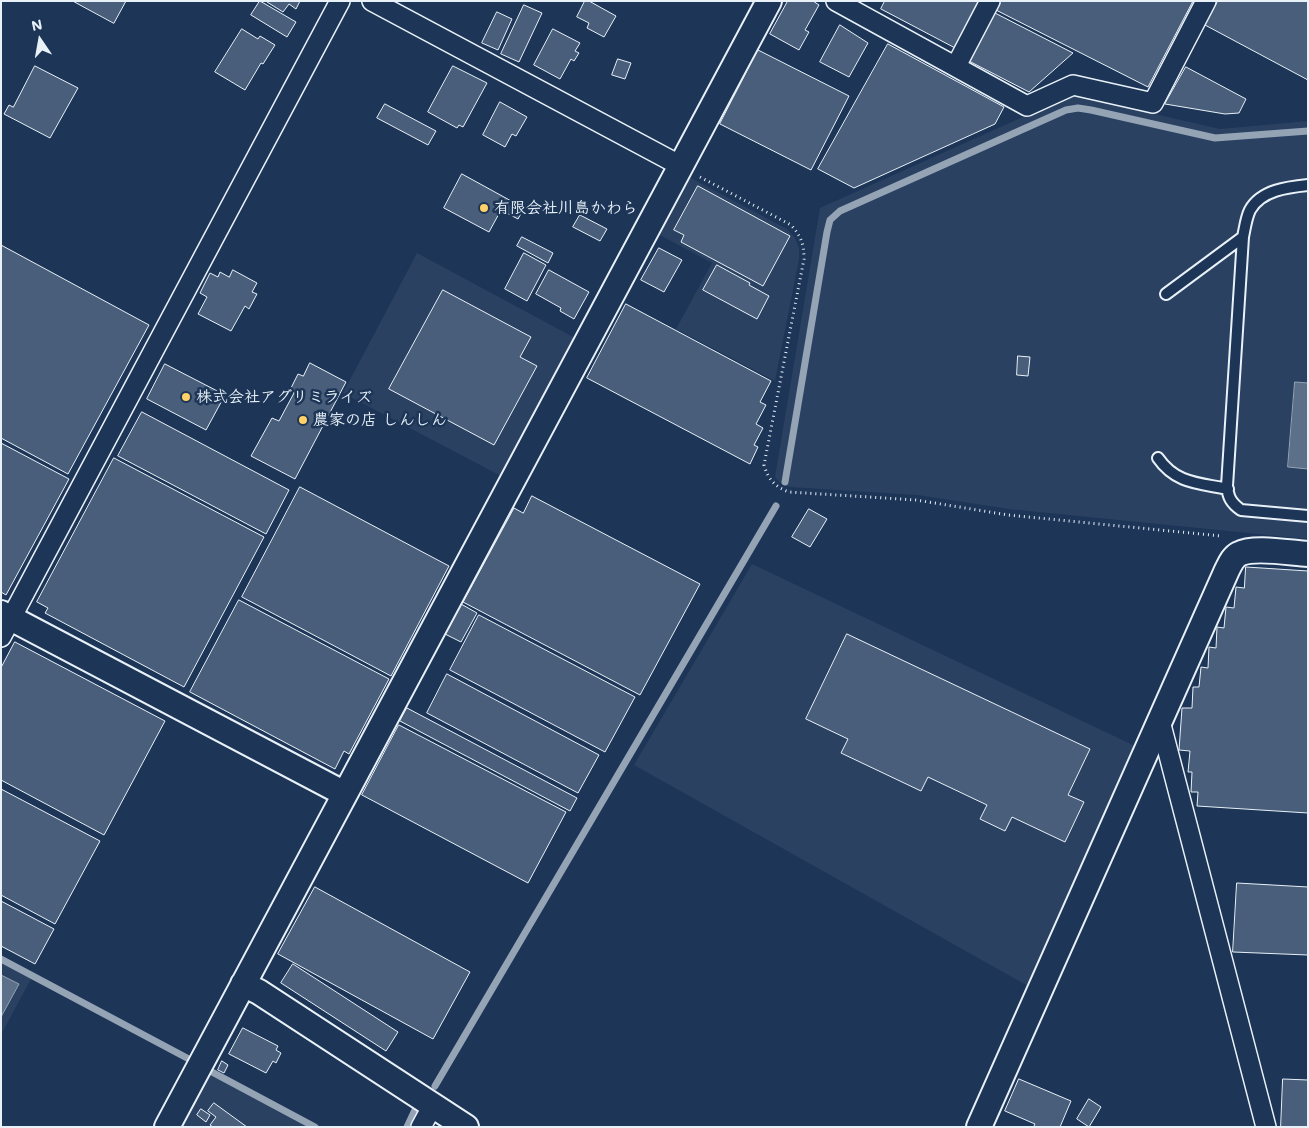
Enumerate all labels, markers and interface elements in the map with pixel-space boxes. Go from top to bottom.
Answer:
text: N [30,14,44,35]
north arrow [15,15,65,65]
place label: 有限会社川島かわら [494,198,638,218]
marker: 有限会社川島かわら [478,202,490,214]
place label: 株式会社アグリミライズ [196,387,372,407]
marker: 株式会社アグリミライズ [180,391,192,403]
place label: 農家の店 しんしん [313,410,447,430]
marker: 農家の店 しんしん [297,414,309,426]

